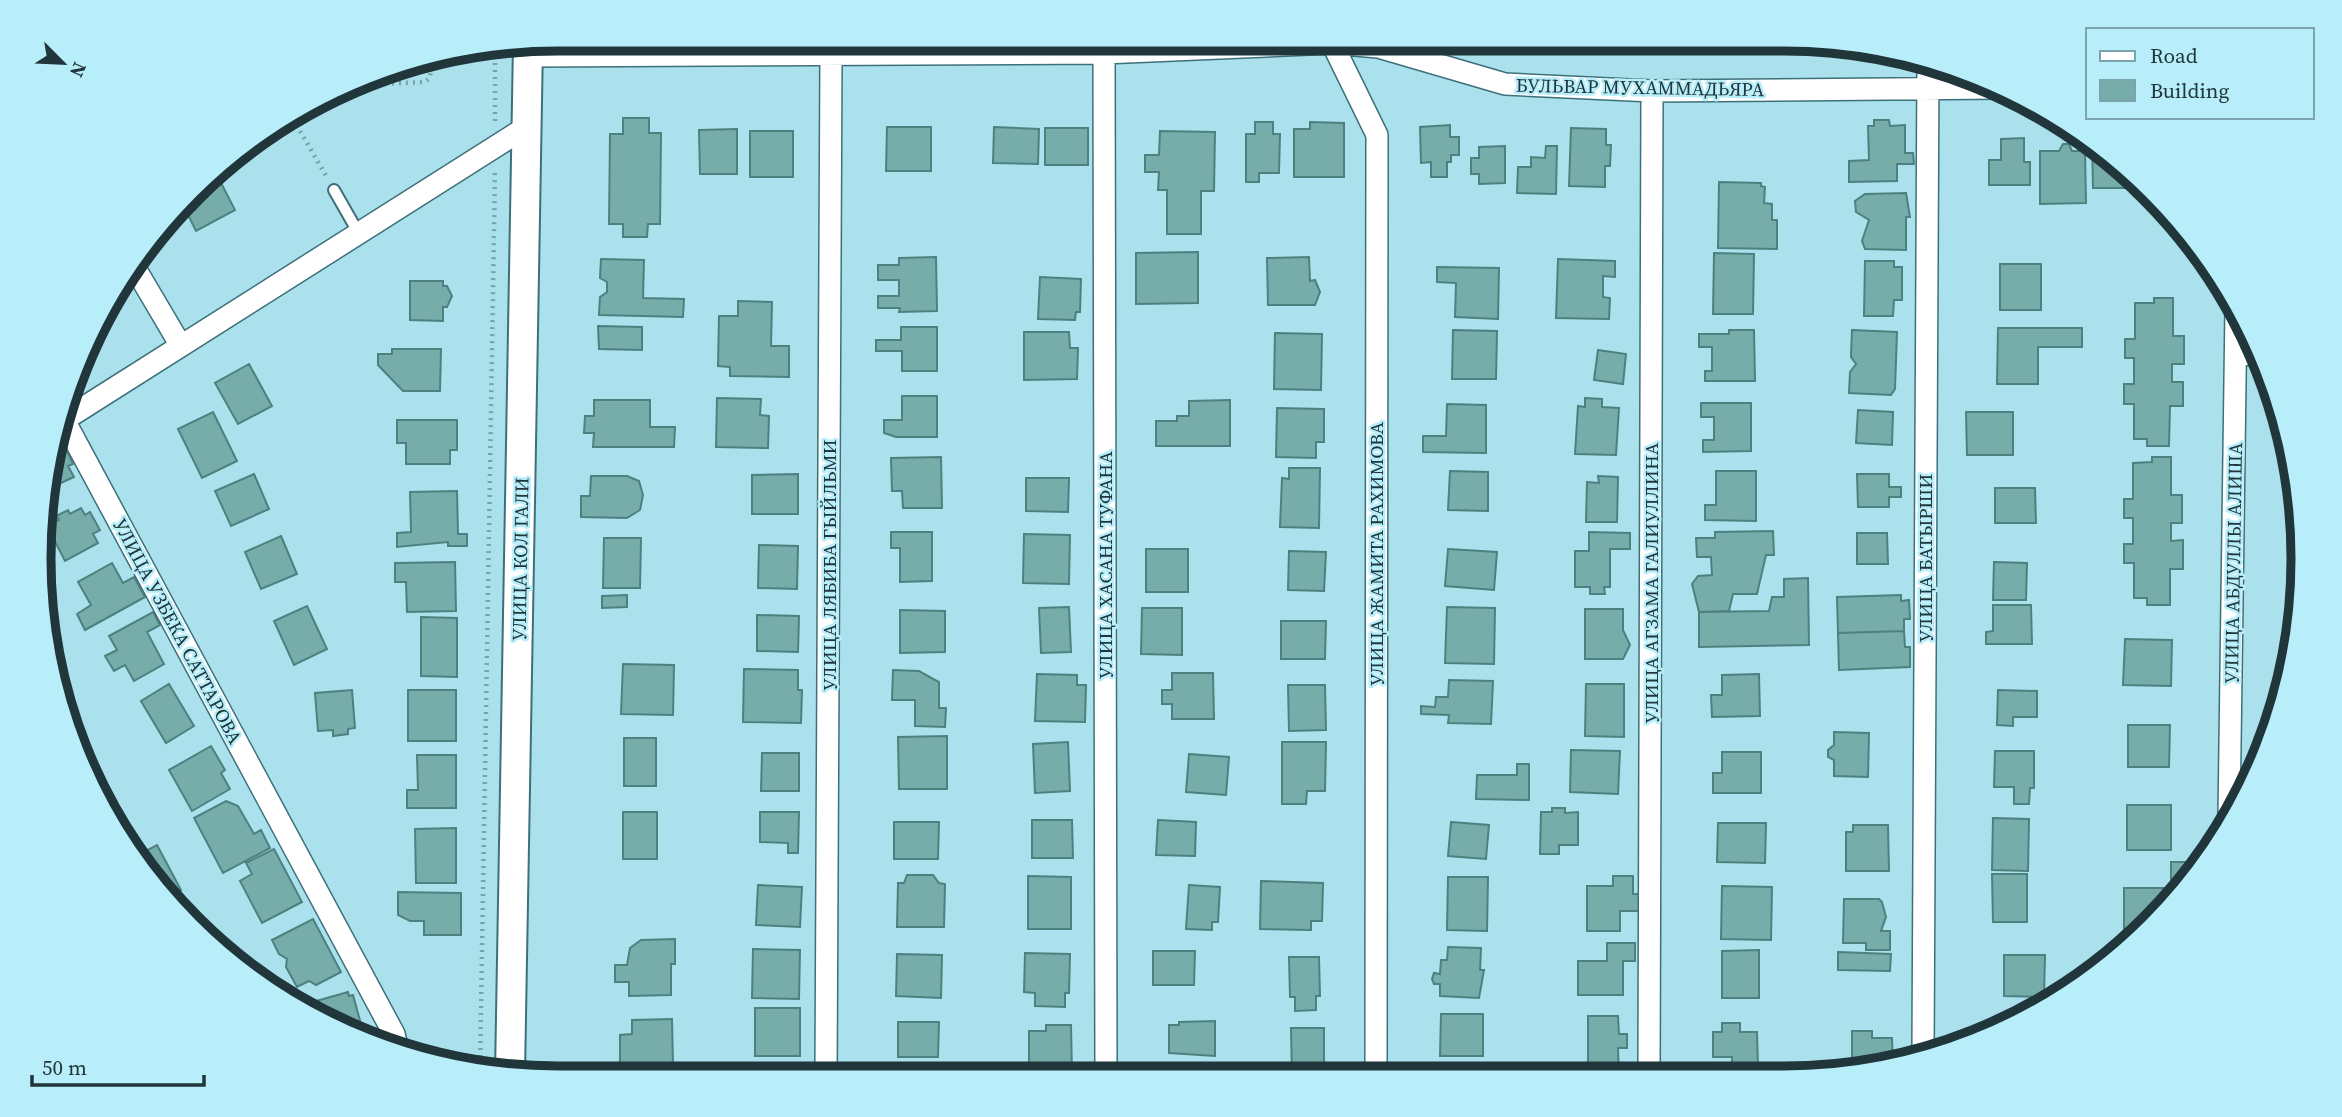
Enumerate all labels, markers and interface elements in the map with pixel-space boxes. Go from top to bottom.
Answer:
north arrow [28,28,98,98]
legend [2086,28,2314,119]
text: Road [2150,41,2198,70]
text: N [64,58,93,82]
street label: БУЛЬВАР МУХАММАДЬЯРА [1516,72,1765,102]
text: Building [2150,76,2229,105]
street label: УЛИЦА ЖАМИТА РАХИМОВА [1363,422,1389,686]
street label: УЛИЦА ЛЯБИБА ГЫЙЛЬМИ [816,439,842,691]
street label: УЛИЦА АГЗАМА ГАЛИУЛЛИНА [1638,442,1664,723]
street label: УЛИЦА АБДУЛЛЫ АЛИША [2218,442,2248,684]
street label: УЛИЦА ХАСАНА ТУФАНА [1092,451,1118,679]
street label: УЛИЦА БАТЫРШИ [1912,474,1938,642]
street label: УЛИЦА КОЛ ГАЛИ [506,477,534,641]
street label: УЛИЦА УЗБЕКА САТТАРОВА [107,514,249,749]
scale bar [32,1044,203,1088]
text: 50 m [42,1053,87,1082]

